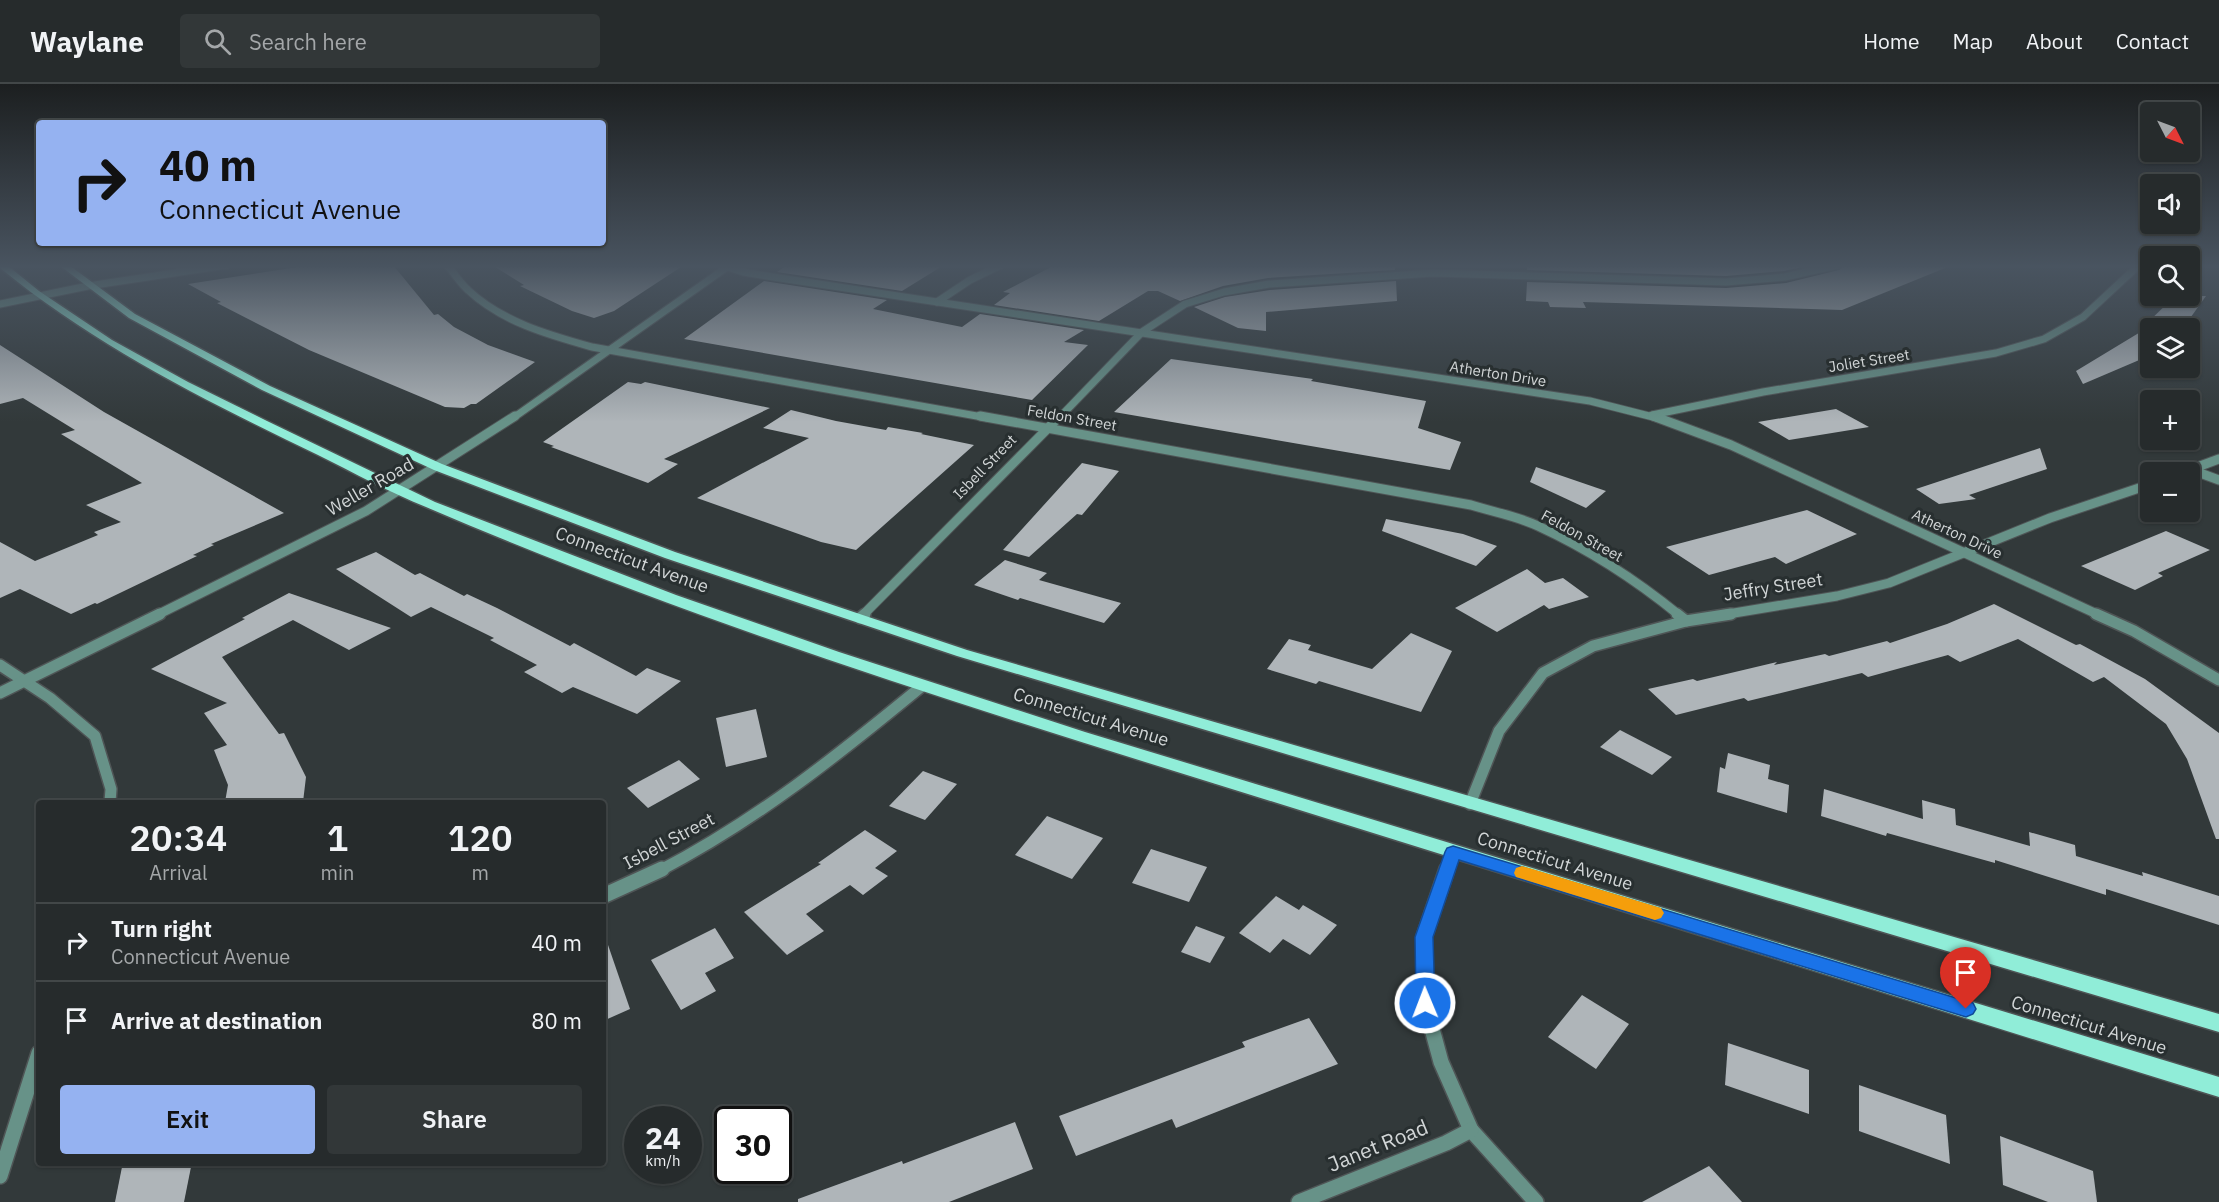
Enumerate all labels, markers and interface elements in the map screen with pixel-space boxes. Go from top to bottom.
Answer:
search box [180,14,600,68]
text: Waylane [30,23,144,60]
icon: search [201,25,234,58]
text: Search here [249,27,367,56]
text: Home [1863,27,1920,55]
text: Map [1953,27,1993,55]
text: About [2026,27,2083,55]
text: Contact [2116,27,2189,55]
north arrow [2140,102,2200,162]
map controls [2140,102,2200,522]
text: 40 m [159,138,257,193]
icon: right [60,144,138,222]
button: sound [2140,174,2200,234]
text: Connecticut Avenue [159,191,401,226]
button: search [2140,246,2200,306]
button: layers [2140,318,2200,378]
street label: Joliet Street [1827,345,1911,376]
street label: Atherton Drive [1448,356,1548,391]
button: + [2140,390,2200,450]
street label: Feldon Street [1026,400,1118,435]
street label: Isbell Street [949,430,1020,503]
street label: Weller Road [322,452,418,521]
button: − [2140,462,2200,522]
street label: Atherton Drive [1909,504,2005,563]
street label: Feldon Street [1538,505,1626,566]
street label: Connecticut Avenue [552,521,712,598]
street label: Jeffry Street [1722,567,1824,606]
street label: Connecticut Avenue [1011,682,1172,751]
street label: Isbell Street [619,807,718,874]
text: 20:34 [129,814,227,861]
text: 1 [327,814,348,861]
text: 120 [448,814,513,861]
street label: Connecticut Avenue [1475,826,1636,895]
text: Arrival [149,859,207,886]
text: min [321,859,354,886]
text: m [471,859,489,886]
text: Turn right [111,914,212,943]
icon: right [60,926,93,959]
text: 40 m [531,928,582,957]
text: Connecticut Avenue [111,943,290,970]
pin [1940,947,1991,1009]
icon: arrive [1949,956,1982,989]
position arrow [1393,971,1457,1035]
street label: Connecticut Avenue [2009,990,2170,1059]
icon: arrive [60,1004,93,1037]
text: Arrive at destination [111,1006,322,1035]
text: 80 m [531,1006,582,1035]
button: Exit [60,1085,315,1154]
button: Share [327,1085,582,1154]
speed limit sign: 30 [714,1106,792,1184]
street label: Janet Road [1323,1112,1432,1178]
text: 24 [645,1118,681,1157]
text: km/h [645,1151,681,1170]

